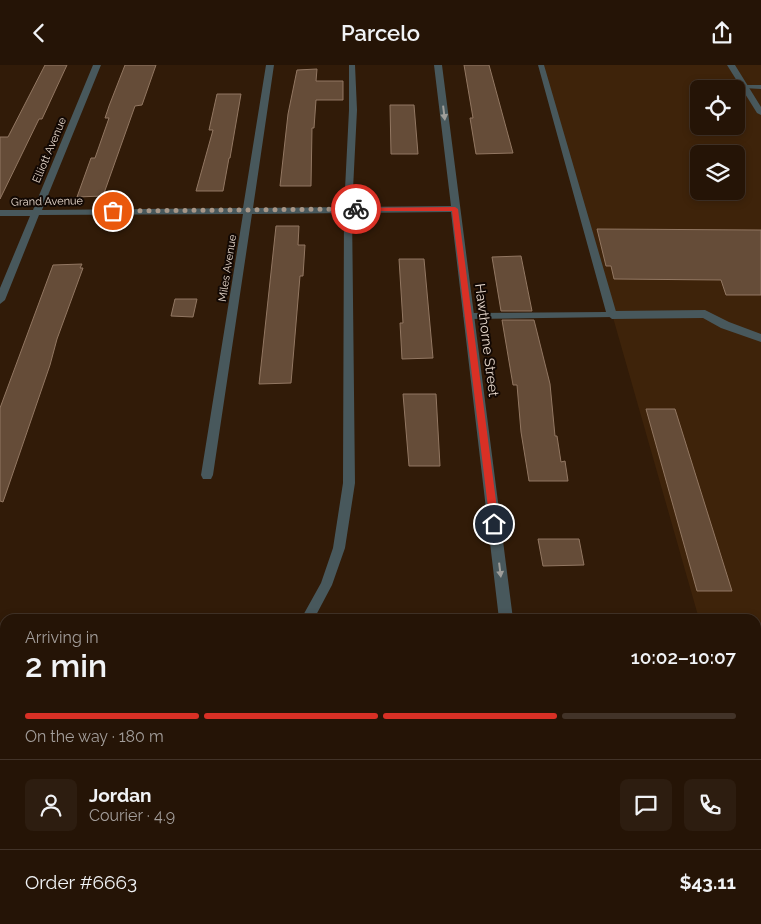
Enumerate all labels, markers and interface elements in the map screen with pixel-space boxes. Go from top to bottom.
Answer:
icon: back [25,19,53,47]
icon: share [708,19,736,47]
text: Parcelo [341,20,420,46]
map controls [690,80,745,200]
button: locate [690,80,745,135]
one-way arrow [440,106,448,122]
street label: Elliott Avenue [30,115,69,185]
button: layers [690,145,745,200]
courier [331,184,381,234]
pin [92,190,134,232]
street label: Grand Avenue [11,194,84,209]
icon: bike [342,195,370,223]
icon: bag [99,197,127,225]
street label: Miles Avenue [216,233,239,303]
street label: Hawthorne Street [472,282,502,398]
pin [473,503,515,545]
icon: home [480,510,508,538]
one-way arrow [496,562,504,578]
text: Arriving in [25,628,99,647]
text: 10:02–10:07 [631,646,736,668]
text: 2 min [25,647,107,684]
text: On the way · 180 m [25,727,164,746]
button: person [25,779,77,831]
button: chat [620,779,672,831]
button: phone [684,779,736,831]
text: Jordan [89,784,152,806]
text: Courier · 4.9 [89,806,175,825]
text: Order #6663 [25,871,137,893]
text: $43.11 [679,871,736,893]

